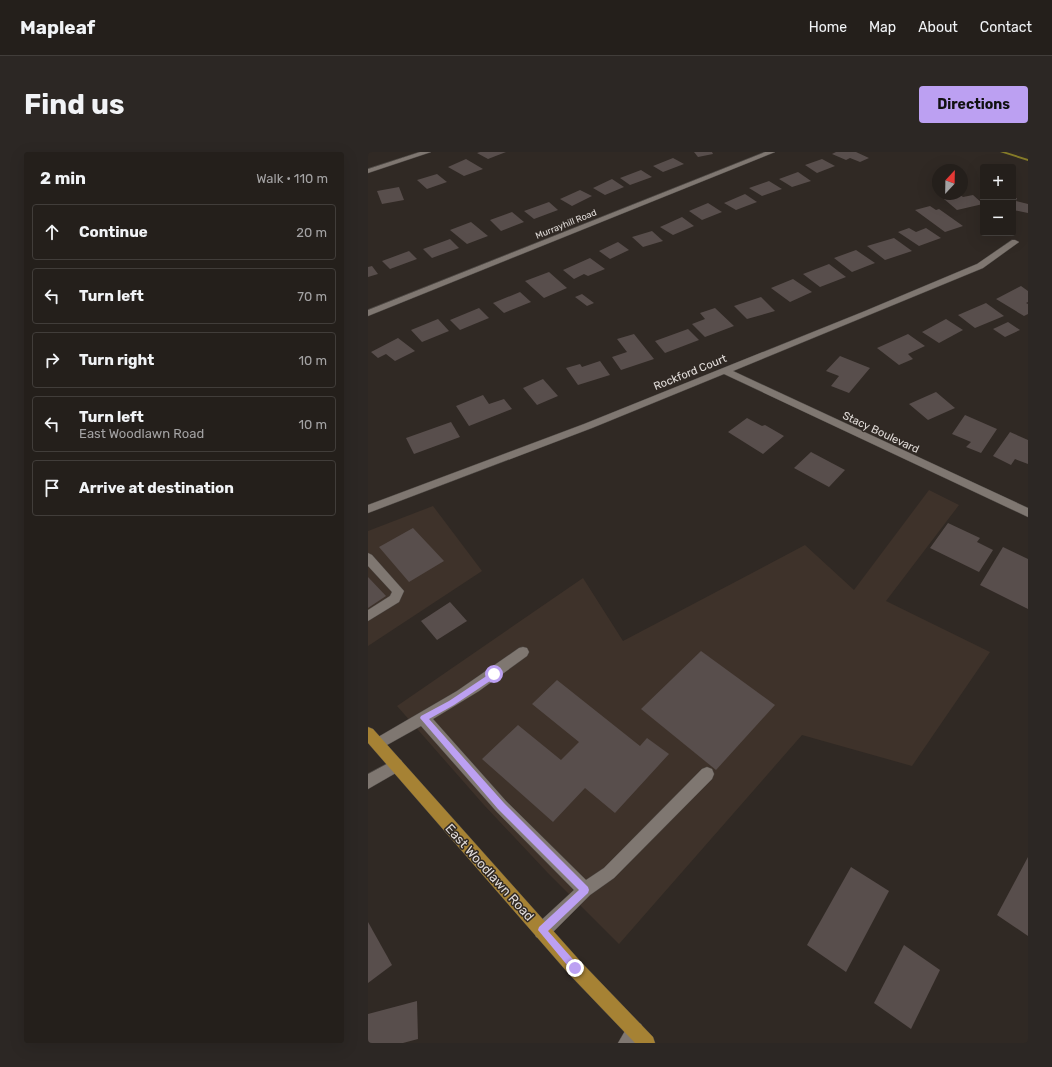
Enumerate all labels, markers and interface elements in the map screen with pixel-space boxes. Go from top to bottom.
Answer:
text: Mapleaf [20,16,95,39]
text: Home [809,19,847,36]
text: Map [869,19,896,36]
text: About [918,19,958,36]
text: Contact [980,19,1032,36]
button: Directions [919,86,1028,123]
text: Find us [24,88,124,121]
north arrow [932,164,968,200]
map controls [980,164,1016,236]
button: + [980,164,1016,200]
text: 2 min [40,168,86,188]
text: Walk · 110 m [256,171,328,186]
button: − [980,200,1016,236]
street label: Murrayhill Road [534,207,598,241]
icon: ahead [41,221,63,243]
text: Continue [79,223,148,241]
text: 20 m [296,225,327,240]
icon: left [41,285,63,307]
text: Turn left [79,287,144,305]
text: 70 m [297,289,327,304]
icon: right [41,349,63,371]
text: Turn right [79,351,154,369]
street label: Rockford Court [652,352,729,393]
text: 10 m [298,353,327,368]
text: Turn left [79,408,144,426]
street label: Stacy Boulevard [840,409,921,456]
icon: left [41,413,63,435]
text: 10 m [298,417,327,432]
text: East Woodlawn Road [79,426,204,441]
icon: arrive [41,477,63,499]
text: Arrive at destination [79,479,234,497]
route start [485,665,503,683]
street label: East Woodlawn Road [442,821,537,924]
route end [566,959,584,977]

